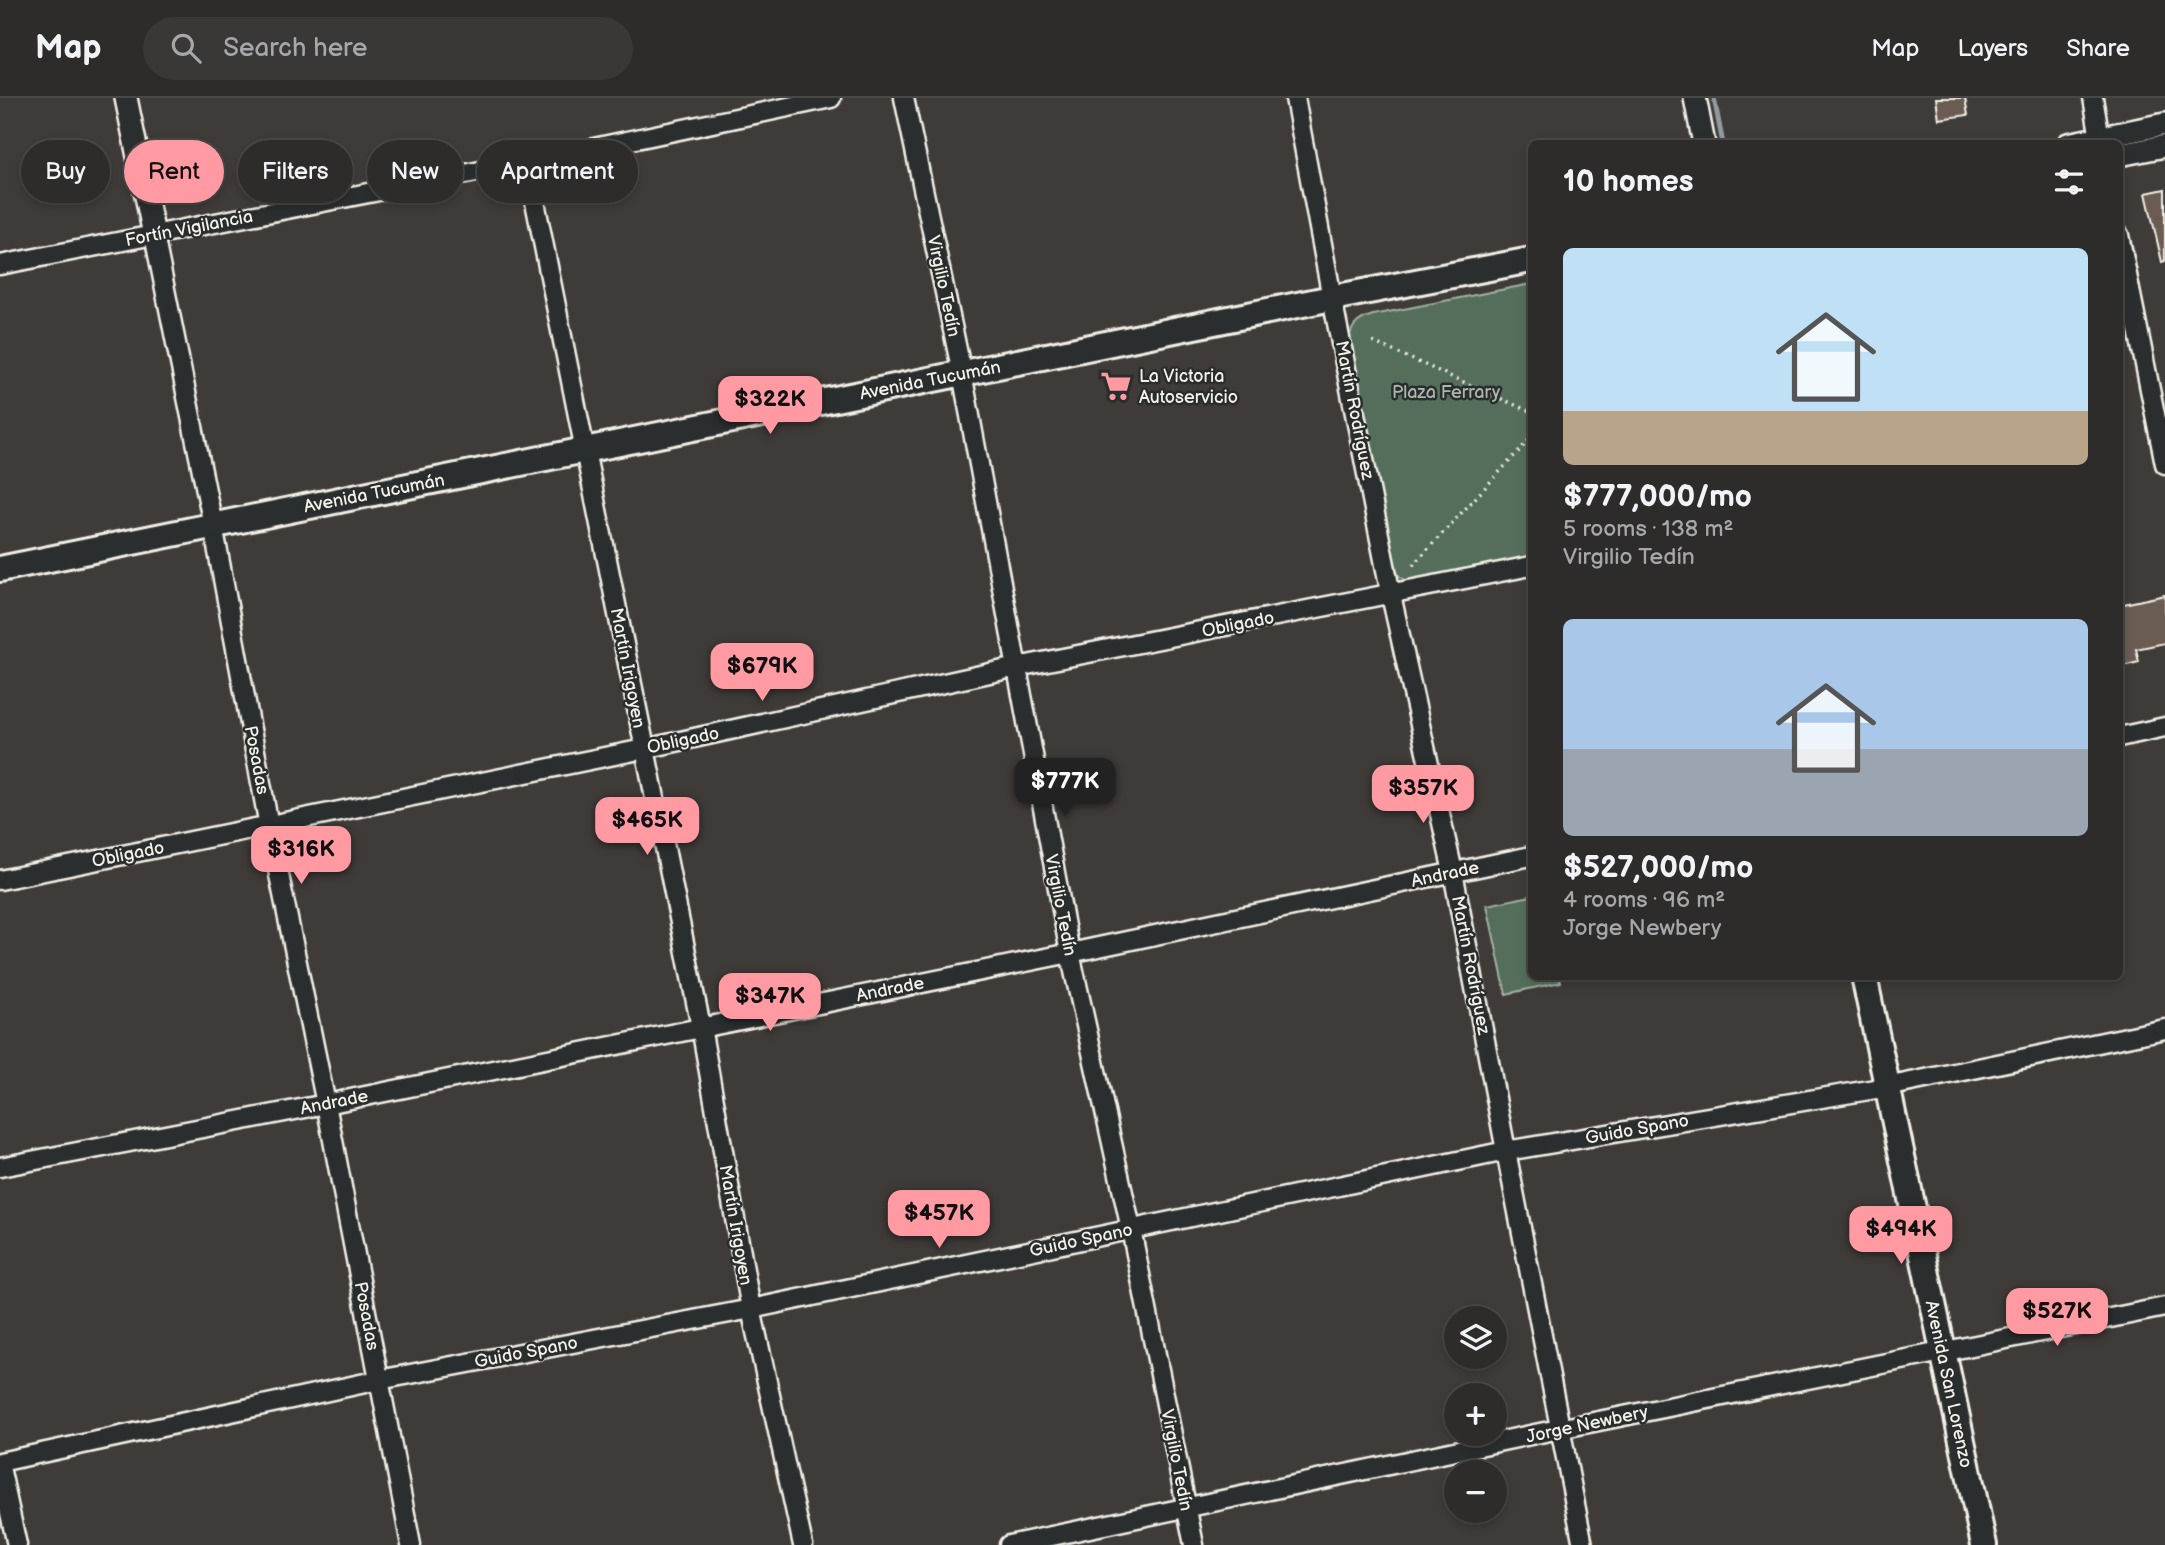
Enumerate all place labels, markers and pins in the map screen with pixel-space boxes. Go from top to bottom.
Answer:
place label: La Victoria Autoservicio [1139,366,1238,408]
supermarket icon: La Victoria Autoservicio [1099,369,1133,403]
pin: $322K [721,376,819,436]
pin: $679K [713,644,811,703]
pin: $777K [1016,758,1114,818]
pin: $357K [1374,766,1472,825]
pin: $465K [598,798,696,857]
pin: $316K [252,826,350,886]
pin: $347K [721,974,819,1033]
pin: $457K [890,1190,988,1250]
pin: $494K [1852,1206,1950,1266]
pin: $527K [2008,1288,2106,1348]

